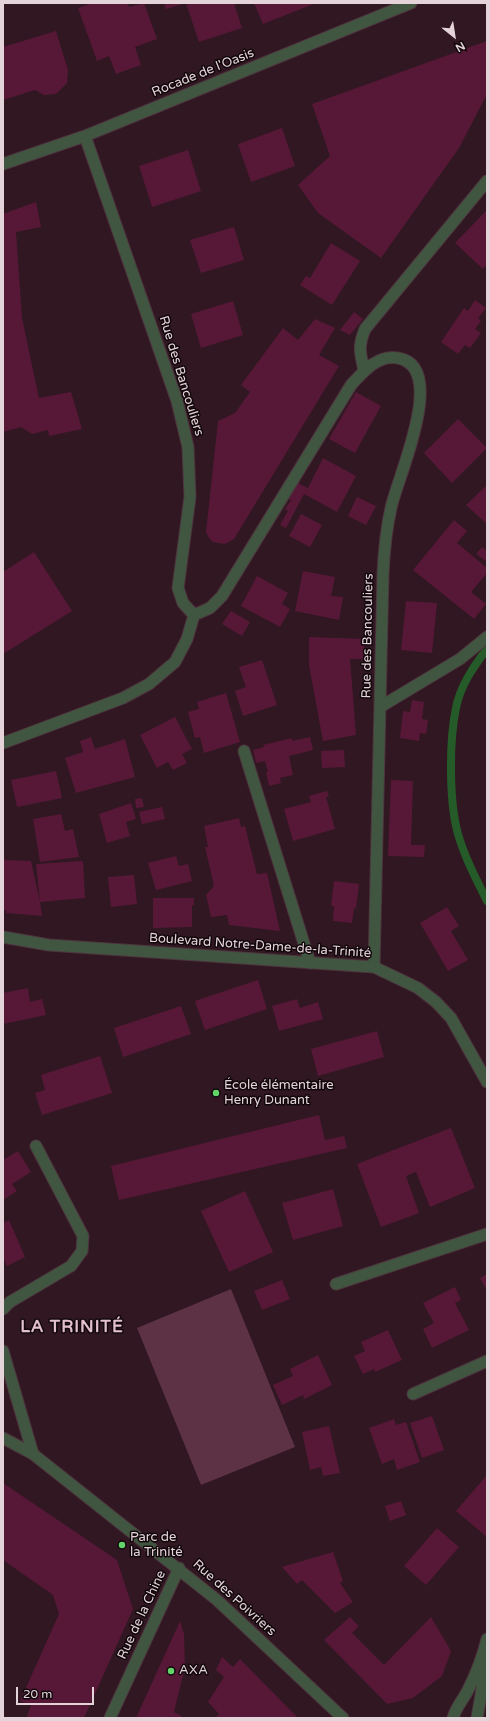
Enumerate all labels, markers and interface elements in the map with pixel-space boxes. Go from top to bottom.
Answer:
north arrow [434,16,474,56]
text: N [453,39,467,55]
street label: Rocade de l'Oasis [150,45,256,101]
street label: Rue des Bancouliers [155,314,207,438]
street label: Rue des Bancouliers [359,573,377,699]
street label: Boulevard Notre-Dame-de-la-Trinité [148,930,372,962]
place label: École élémentaire Henry Dunant [224,1078,334,1109]
marker: École élémentaire Henry Dunant [211,1088,221,1098]
district label: LA TRINITÉ [20,1318,124,1338]
place label: Parc de la Trinité [130,1530,183,1561]
marker: Parc de la Trinité [117,1540,127,1550]
street label: Rue des Poivriers [189,1557,279,1639]
street label: Rue de la Chine [115,1568,169,1662]
place label: AXA [179,1663,208,1679]
marker: AXA [166,1666,176,1676]
scale bar [18,1679,96,1705]
text: 20 m [23,1687,52,1701]

